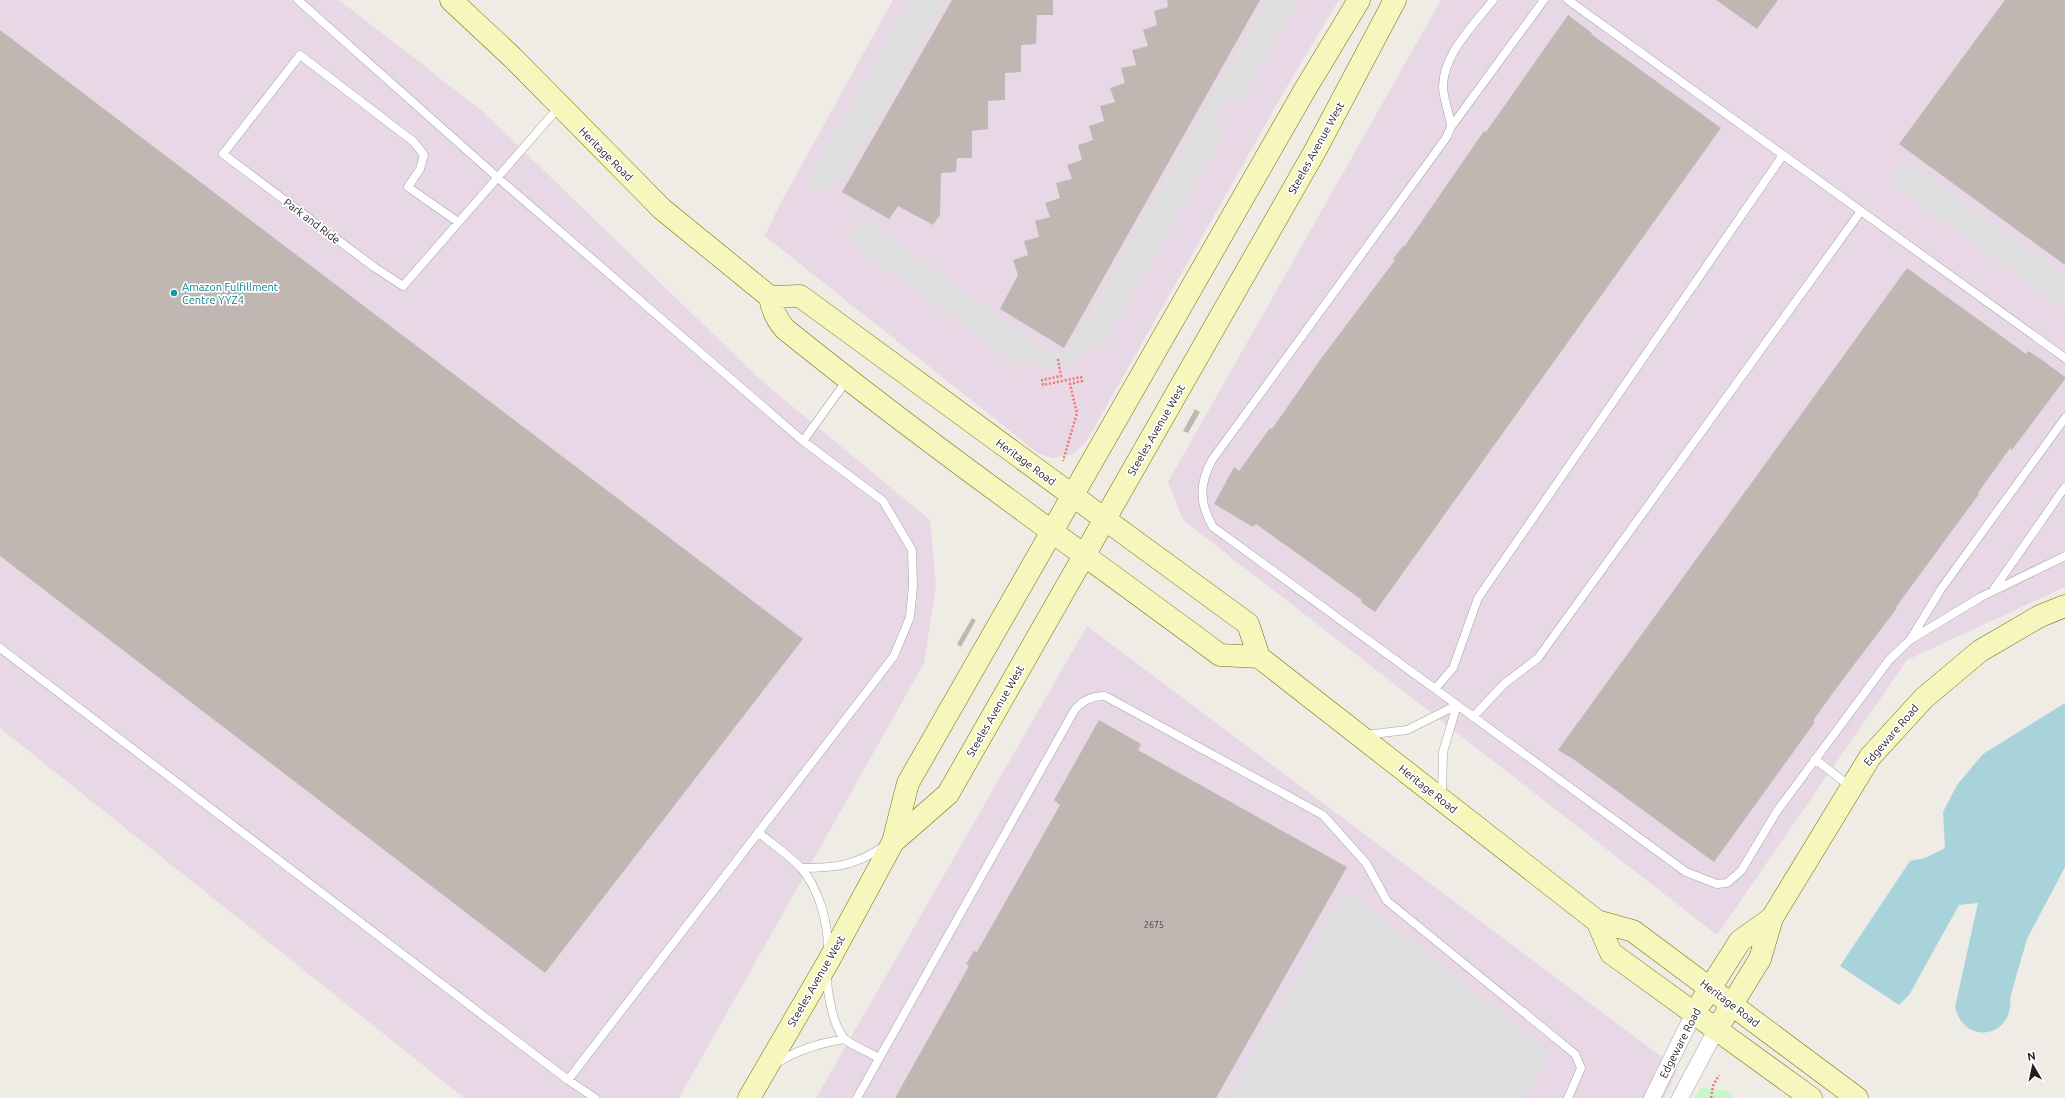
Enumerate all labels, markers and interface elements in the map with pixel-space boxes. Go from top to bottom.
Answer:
street label: Steeles Avenue West [1286,99,1347,196]
street label: Heritage Road [577,125,635,183]
street label: Park and Ride [282,196,342,246]
place label: Amazon Fulfillment Centre YYZ4 [182,281,279,306]
marker: Amazon Fulfillment Centre YYZ4 [169,288,179,298]
street label: Steeles Avenue West [1125,382,1187,478]
street label: Heritage Road [994,436,1058,488]
street label: Steeles Avenue West [964,663,1026,759]
street label: Edgeware Road [1861,702,1921,768]
street label: Heritage Road [1396,762,1460,816]
house number: 2675 [1144,920,1164,930]
street label: Steeles Avenue West [785,933,847,1029]
street label: Heritage Road [1698,977,1762,1029]
street label: Edgeware Road [1657,1006,1703,1080]
north arrow [2013,1046,2053,1086]
text: N [2026,1050,2036,1063]

